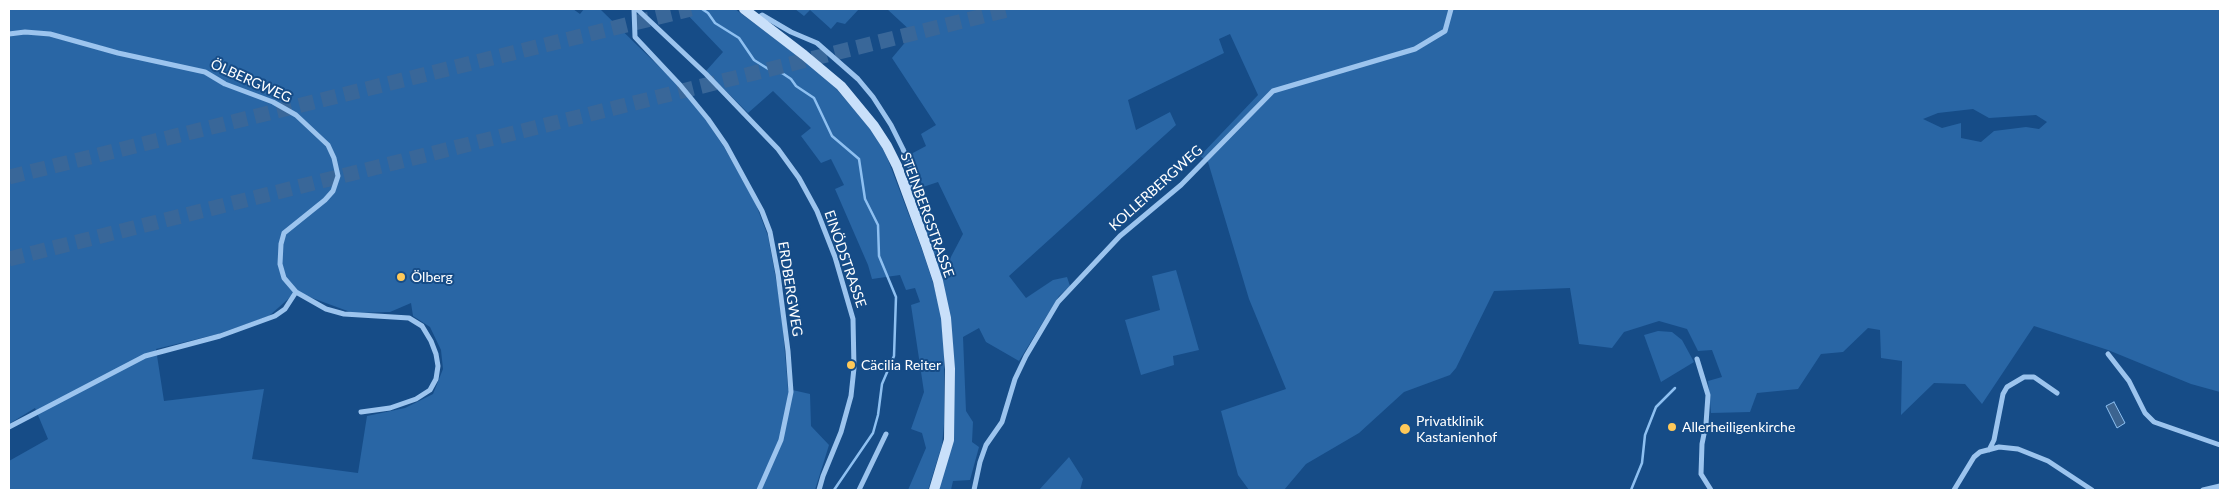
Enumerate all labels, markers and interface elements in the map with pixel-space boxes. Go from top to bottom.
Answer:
street label: ÖLBERGWEG [208,56,294,106]
street label: KOLLERBERGWEG [1106,142,1206,234]
street label: STEINBERGSTRASSE [897,150,957,280]
street label: EINÖDSTRASSE [820,208,870,310]
street label: ERDBERGWEG [774,240,806,338]
place label: Ölberg [411,269,453,285]
marker: Ölberg [395,271,407,283]
place label: Cäcilia Reiter [861,357,941,373]
marker: Cäcilia Reiter [845,359,857,371]
place label: Privatklinik Kastanienhof [1416,413,1497,446]
place label: Allerheiligenkirche [1682,419,1795,435]
marker: Allerheiligenkirche [1666,421,1678,433]
marker: Privatklinik Kastanienhof [1398,422,1412,436]

